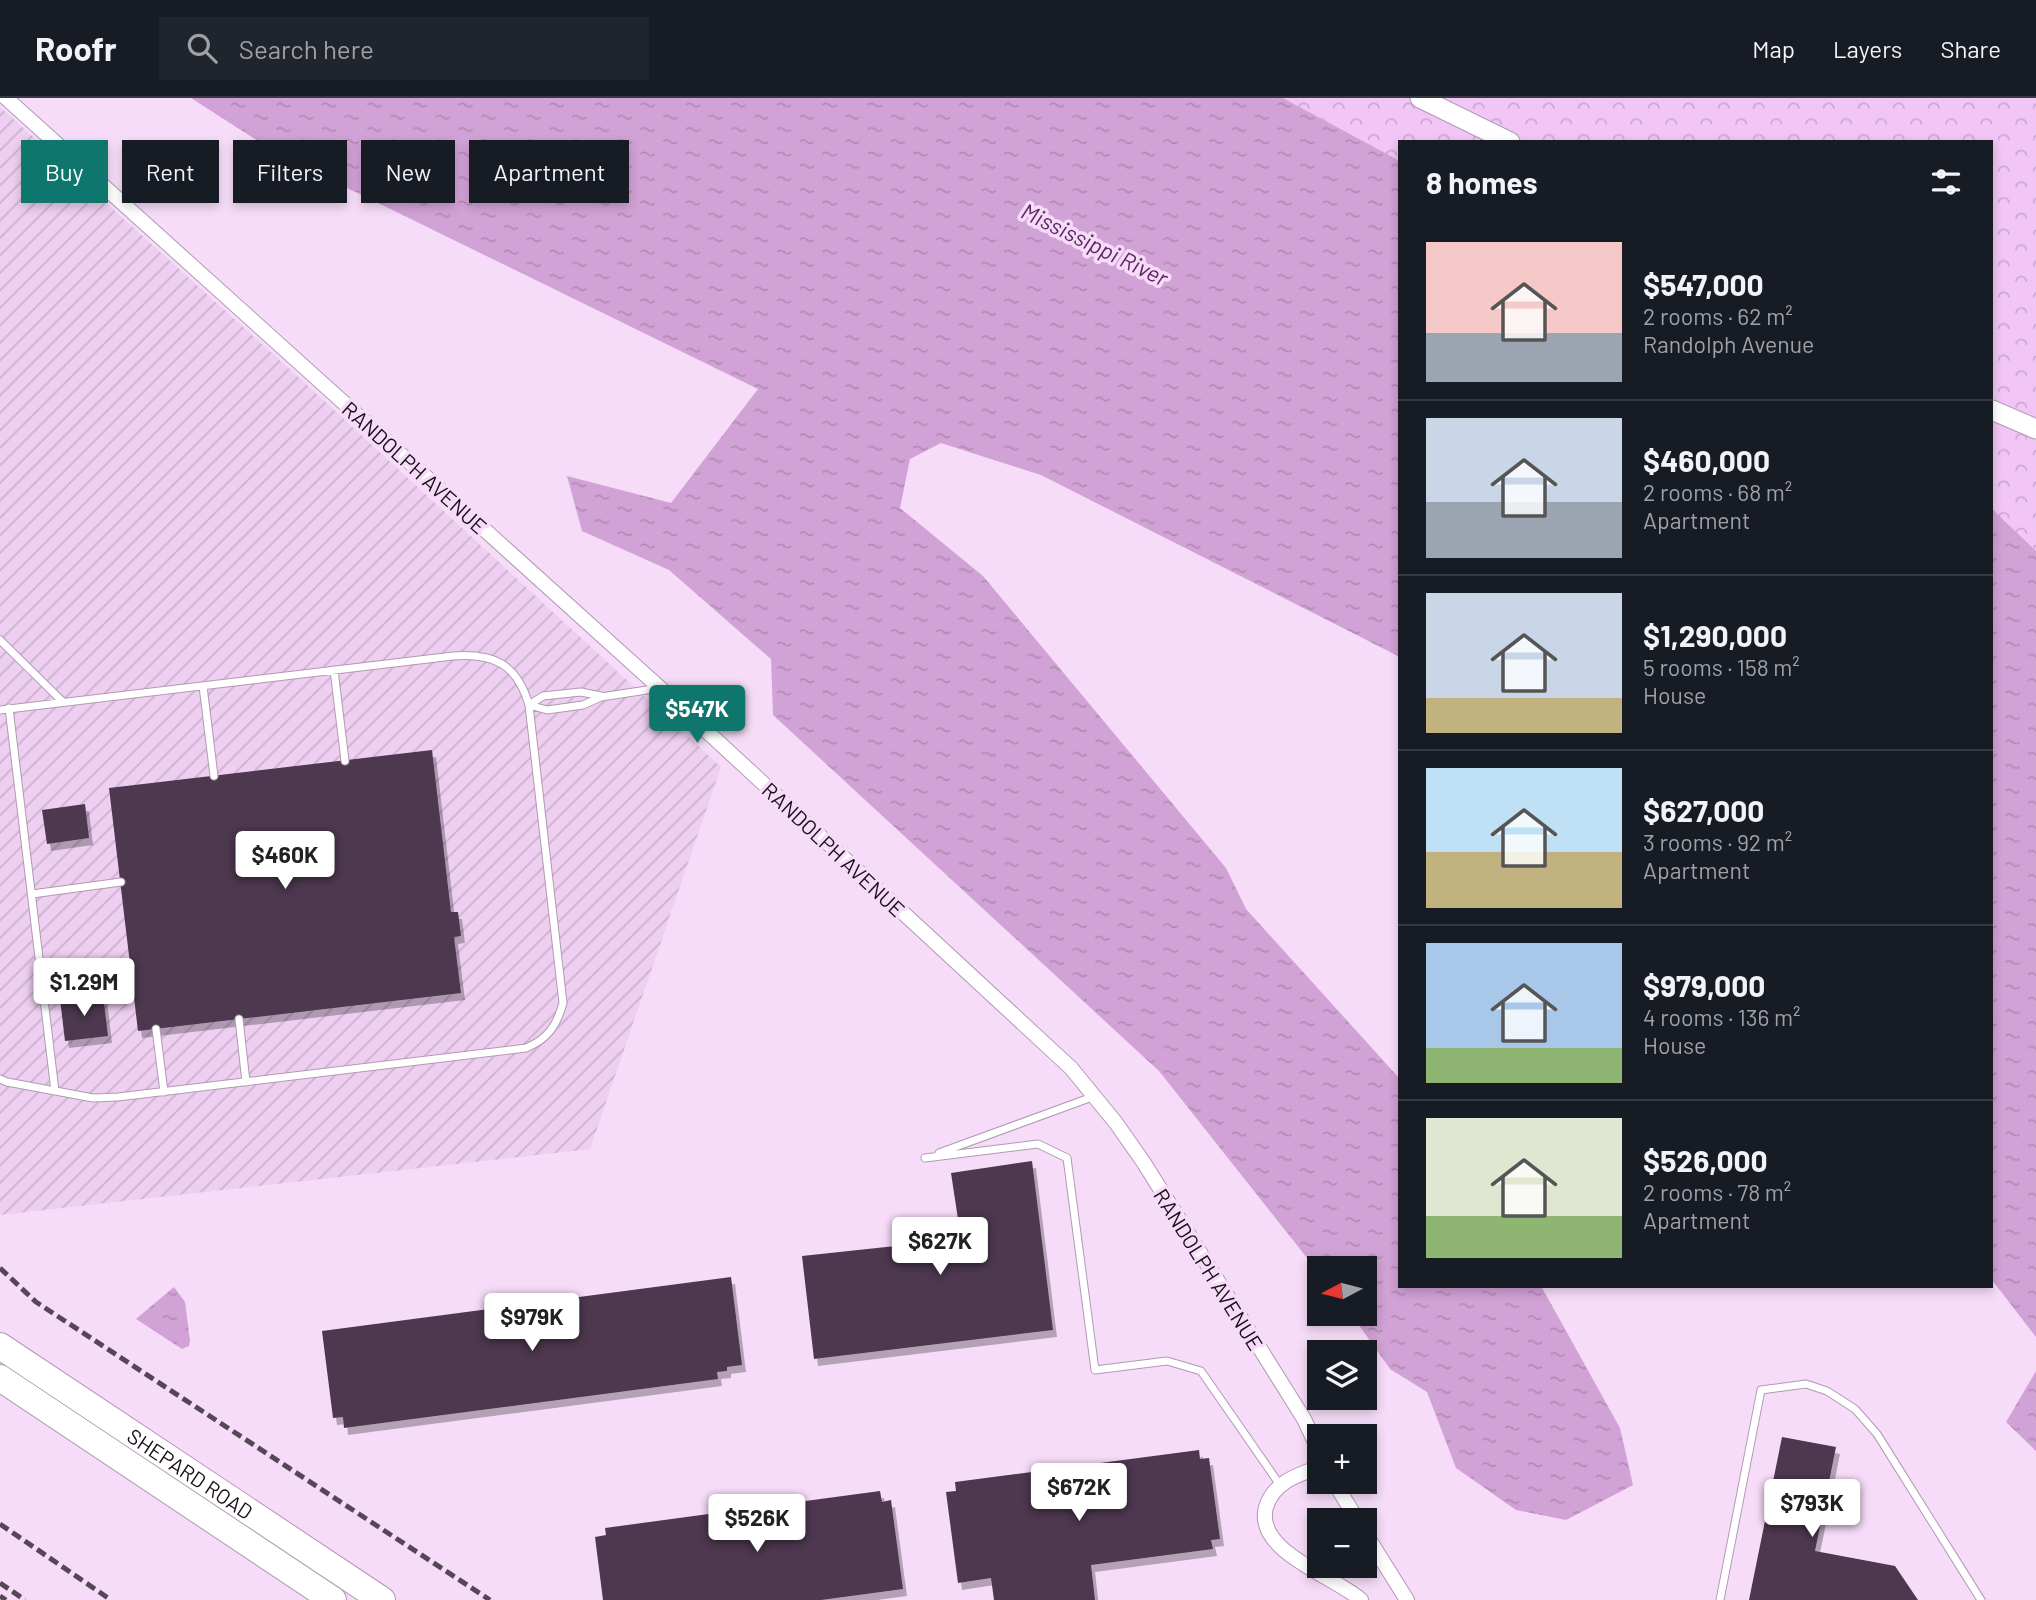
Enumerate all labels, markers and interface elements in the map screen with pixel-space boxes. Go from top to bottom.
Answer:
search box [159,17,649,80]
text: Roofr [35,28,117,68]
icon: search [183,29,221,67]
text: Search here [239,33,374,64]
text: Map [1752,34,1795,63]
text: Layers [1833,34,1902,63]
text: Share [1940,34,2001,63]
chip: Buy [21,140,108,203]
chip: Rent [122,140,219,203]
chip: Filters [233,140,347,203]
chip: New [361,140,455,203]
chip: Apartment [469,140,629,203]
icon: filters [1927,163,1965,201]
text: 8 homes [1426,164,1537,200]
water label: Mississippi River [1017,196,1174,292]
text: $547,000 [1643,266,1764,302]
icon: home [1482,270,1566,354]
text: 2 rooms · 62 m² [1643,302,1793,330]
text: Randolph Avenue [1643,330,1814,358]
street label: RANDOLPH AVENUE [338,396,492,538]
text: $460,000 [1643,442,1770,478]
icon: home [1482,446,1566,530]
text: 2 rooms · 68 m² [1643,478,1792,506]
text: Apartment [1643,506,1750,534]
text: $1,290,000 [1643,617,1787,653]
icon: home [1482,621,1566,705]
text: 5 rooms · 158 m² [1643,653,1800,681]
text: House [1643,681,1706,709]
pin: $547K [648,686,746,745]
text: $547K [665,694,729,722]
street label: RANDOLPH AVENUE [758,777,910,921]
text: $627,000 [1643,792,1764,828]
icon: home [1482,796,1566,880]
text: 3 rooms · 92 m² [1643,828,1792,856]
pin: $460K [236,832,334,891]
text: $460K [252,840,318,868]
text: Apartment [1643,856,1750,884]
pin: $1.29M [27,958,141,1018]
text: $1.29M [49,967,119,995]
text: $979,000 [1643,967,1765,1003]
icon: home [1482,971,1566,1055]
text: 4 rooms · 136 m² [1643,1003,1801,1031]
text: House [1643,1031,1706,1059]
text: $526,000 [1643,1142,1768,1178]
icon: home [1482,1146,1566,1230]
text: 2 rooms · 78 m² [1643,1178,1791,1206]
street label: RANDOLPH AVENUE [1149,1184,1269,1354]
text: Apartment [1643,1206,1750,1234]
pin: $627K [891,1218,989,1277]
text: $627K [908,1226,972,1254]
north arrow [1307,1256,1377,1326]
map controls [1307,1256,1377,1578]
pin: $979K [483,1294,581,1353]
text: $979K [500,1302,564,1330]
button: layers [1307,1340,1377,1410]
street label: SHEPARD ROAD [123,1422,258,1523]
button: + [1307,1424,1377,1494]
pin: $672K [1030,1464,1128,1523]
text: $672K [1047,1472,1111,1500]
pin: $793K [1763,1480,1861,1539]
text: $793K [1780,1488,1844,1516]
pin: $526K [708,1494,806,1554]
text: $526K [724,1503,790,1531]
button: − [1307,1508,1377,1578]

